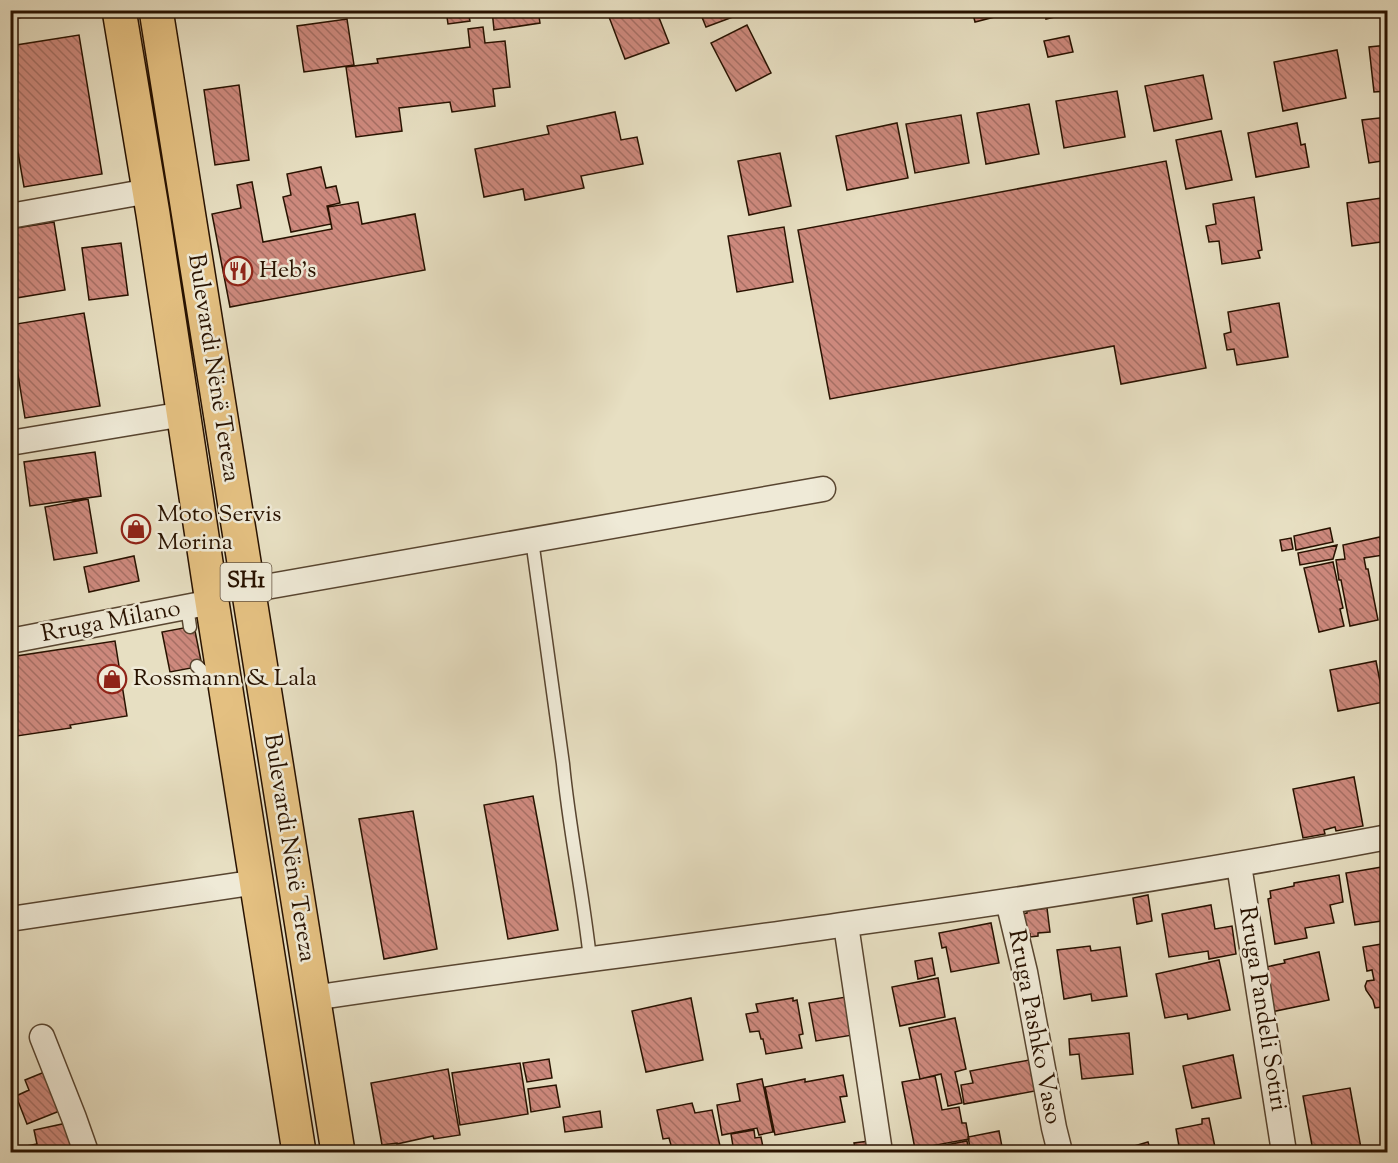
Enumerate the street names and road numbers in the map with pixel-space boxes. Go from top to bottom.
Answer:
street label: Bulevardi Nënë Tereza [178,252,248,484]
road number: SH1 [220,563,272,601]
street label: Rruga Milano [38,592,184,652]
street label: Bulevardi Nënë Tereza [254,732,324,964]
street label: Rruga Pandeli Sotiri [1229,904,1295,1114]
street label: Rruga Pashko Vaso [998,927,1070,1127]

